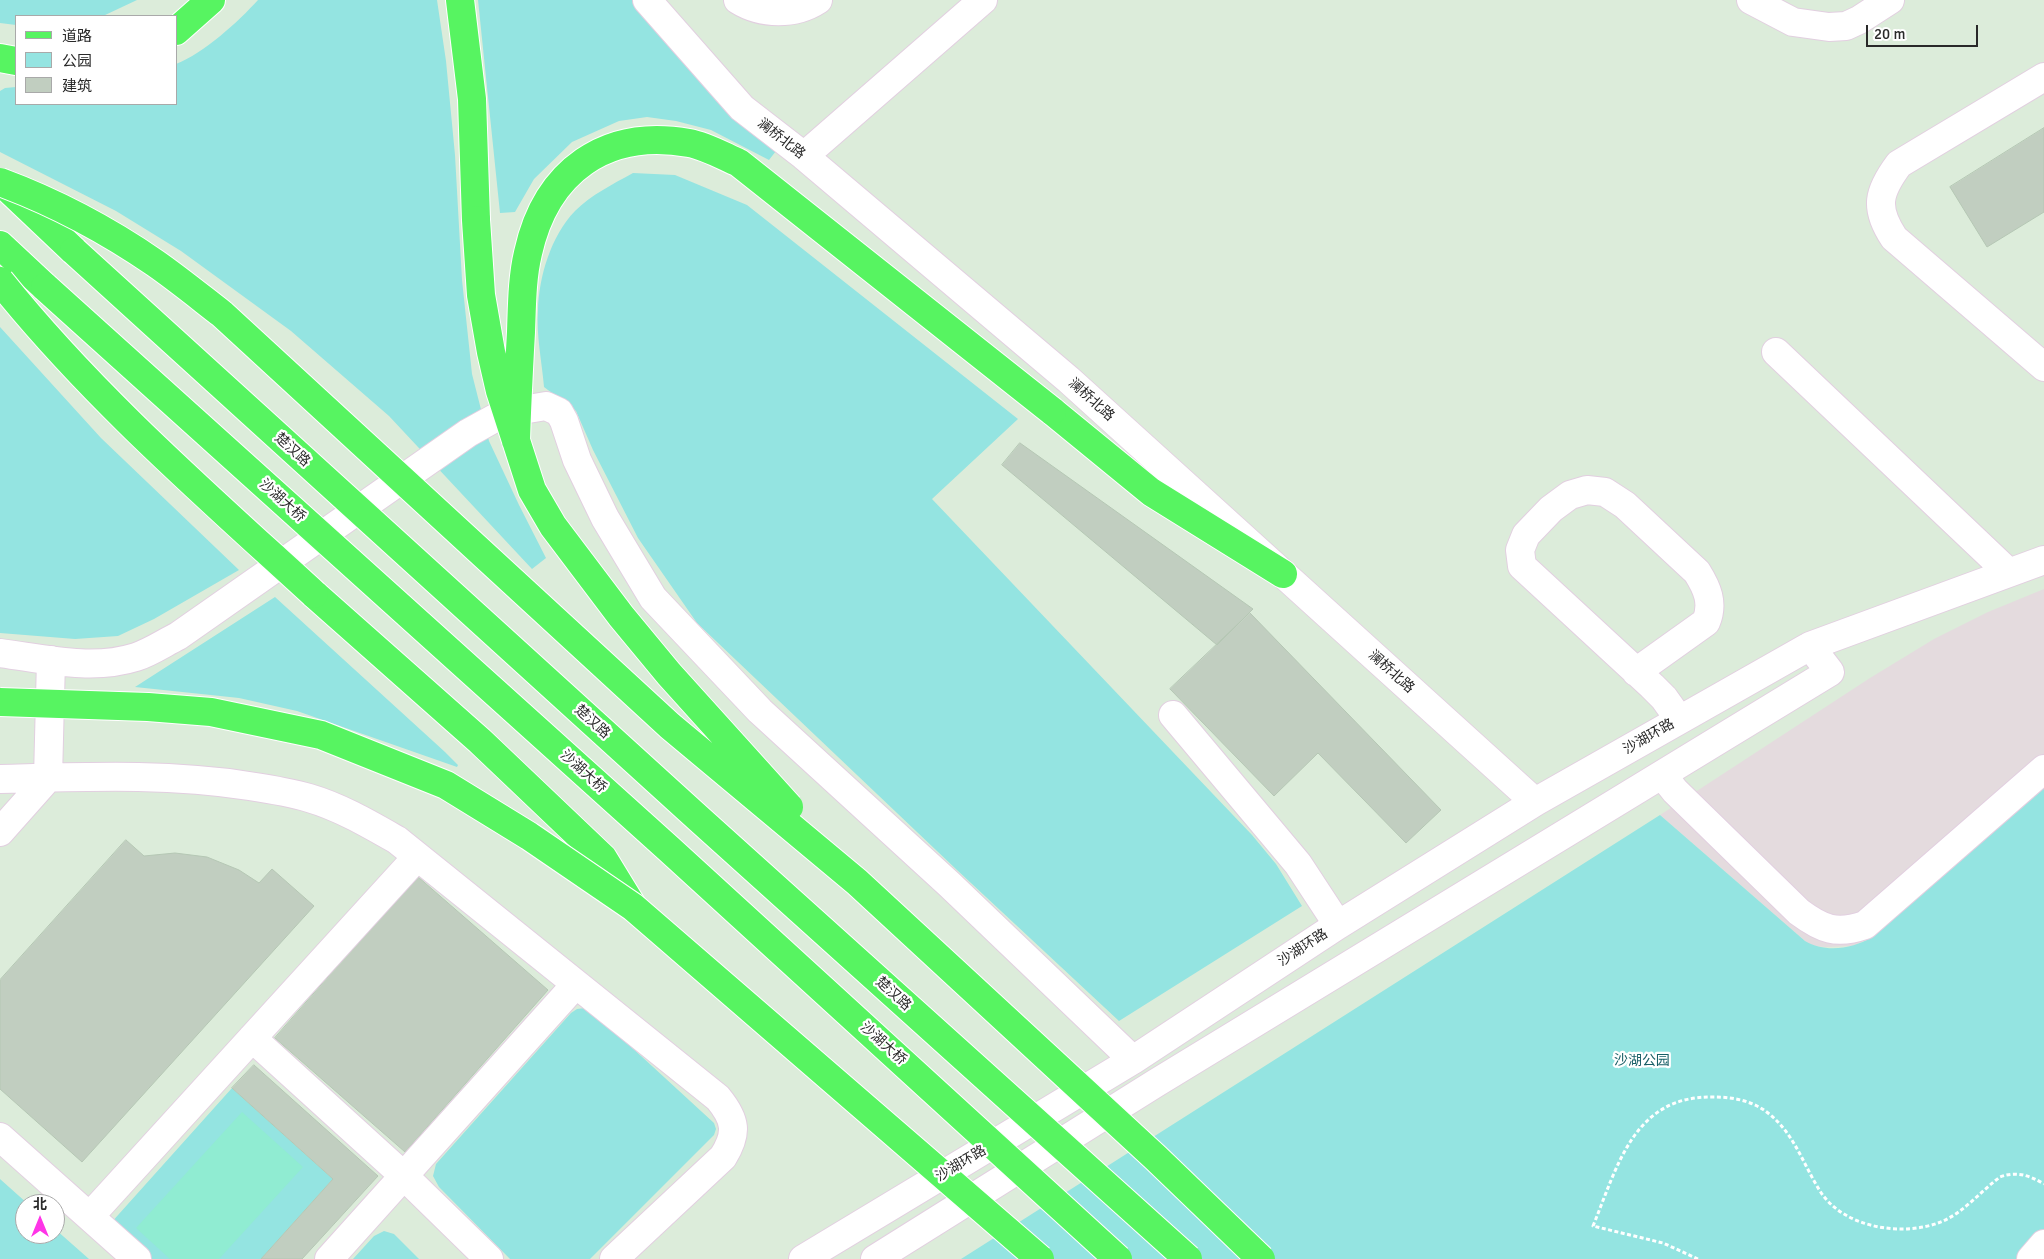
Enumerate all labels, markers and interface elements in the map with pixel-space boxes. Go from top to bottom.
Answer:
legend [15,15,178,105]
scale bar [1869,15,1982,47]
text: 20 m [1874,25,1905,43]
text: 道路 [62,27,92,45]
text: 公园 [62,52,92,70]
text: 建筑 [62,77,92,95]
street label: 澜桥北路 [754,115,808,163]
street label: 澜桥北路 [1065,375,1117,425]
street label: 楚汉路 [271,430,313,470]
street label: 沙湖大桥 [256,476,308,526]
street label: 澜桥北路 [1365,647,1417,697]
street label: 楚汉路 [571,702,613,742]
street label: 沙湖环路 [1621,716,1677,758]
street label: 沙湖大桥 [557,747,609,797]
street label: 沙湖环路 [1275,926,1331,970]
street label: 楚汉路 [872,974,914,1014]
street label: 沙湖大桥 [857,1019,909,1069]
park label: 沙湖公园 [1614,1053,1670,1069]
street label: 沙湖环路 [933,1142,989,1186]
north arrow [15,1194,65,1244]
text: 北 [33,1196,47,1213]

